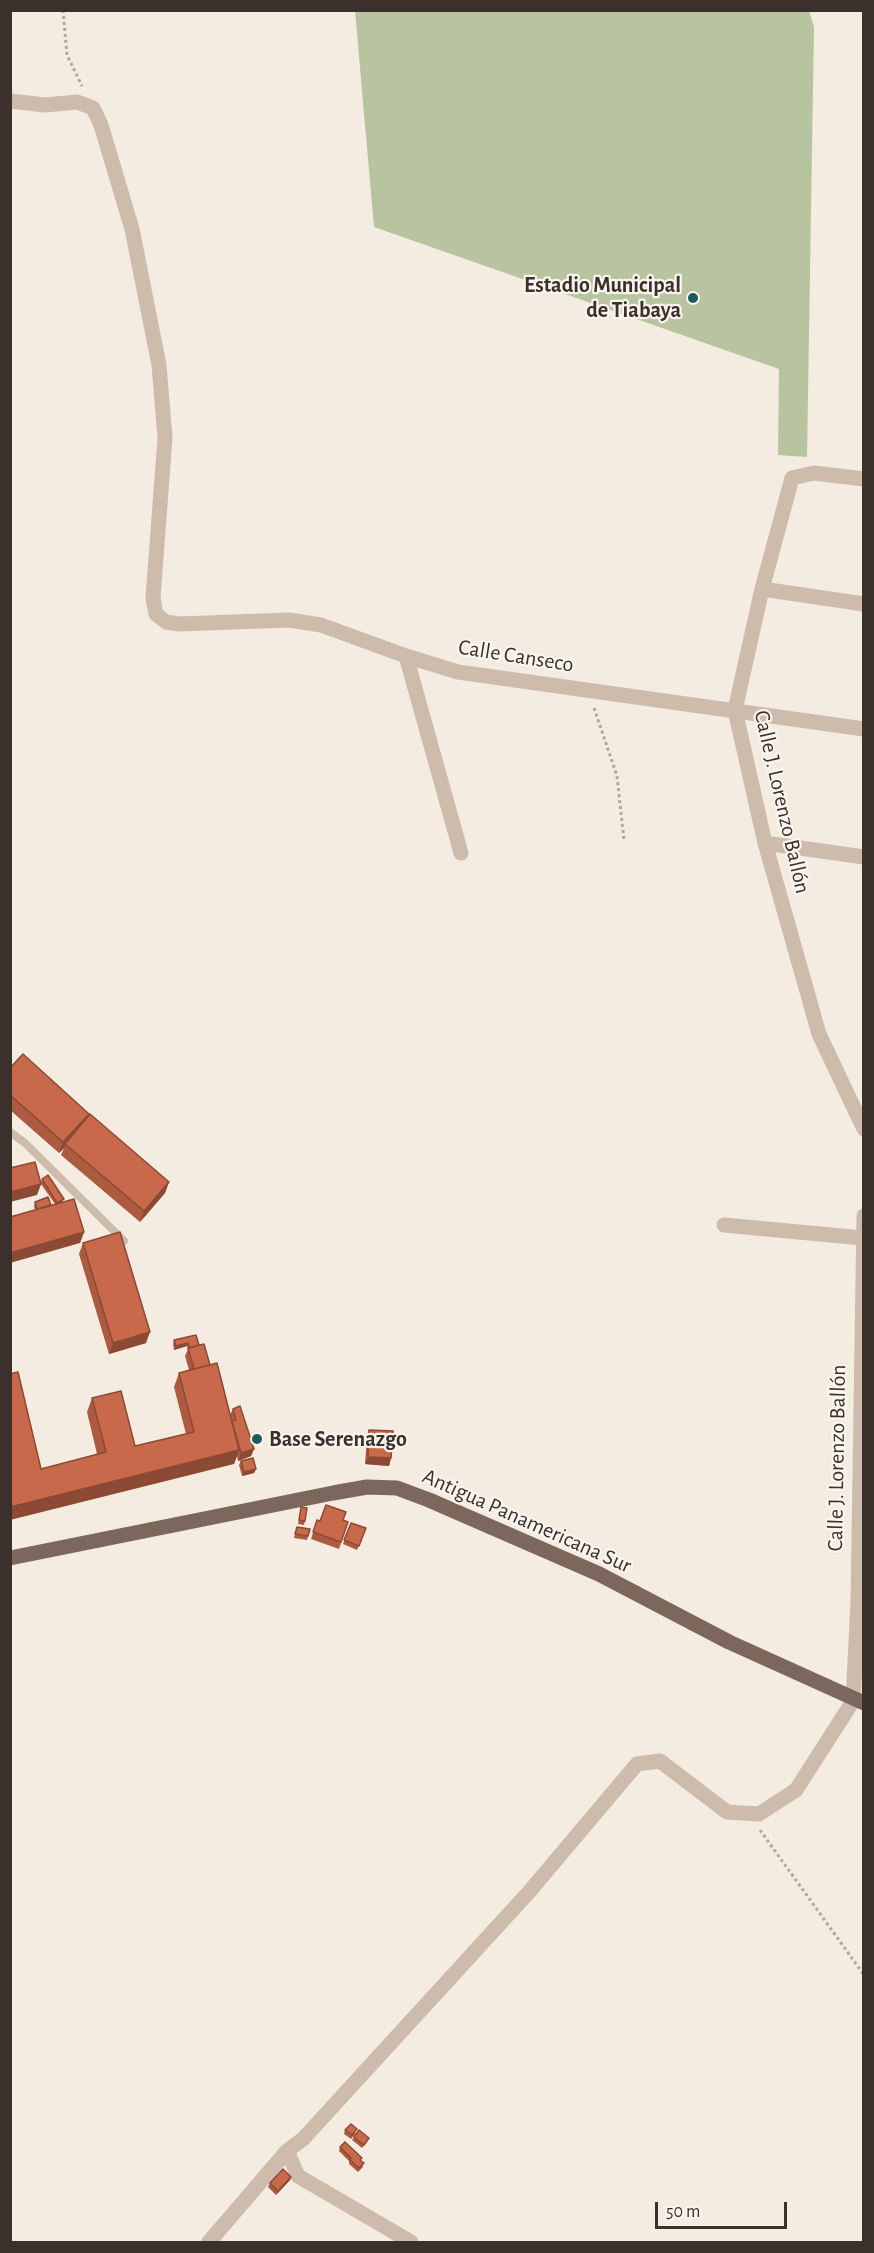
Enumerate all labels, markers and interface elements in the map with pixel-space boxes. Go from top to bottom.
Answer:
place label: Estadio Municipal de Tiabaya [524,272,681,324]
marker: Estadio Municipal de Tiabaya [686,291,700,305]
street label: Calle Canseco [456,634,576,678]
street label: Calle J. Lorenzo Ballón [748,708,816,896]
street label: Calle J. Lorenzo Ballón [822,1364,852,1552]
place label: Base Serenazgo [269,1426,407,1452]
marker: Base Serenazgo [250,1432,264,1446]
street label: Antigua Panamericana Sur [418,1463,636,1579]
scale bar [658,2190,790,2228]
text: 50 m [666,2203,700,2221]

